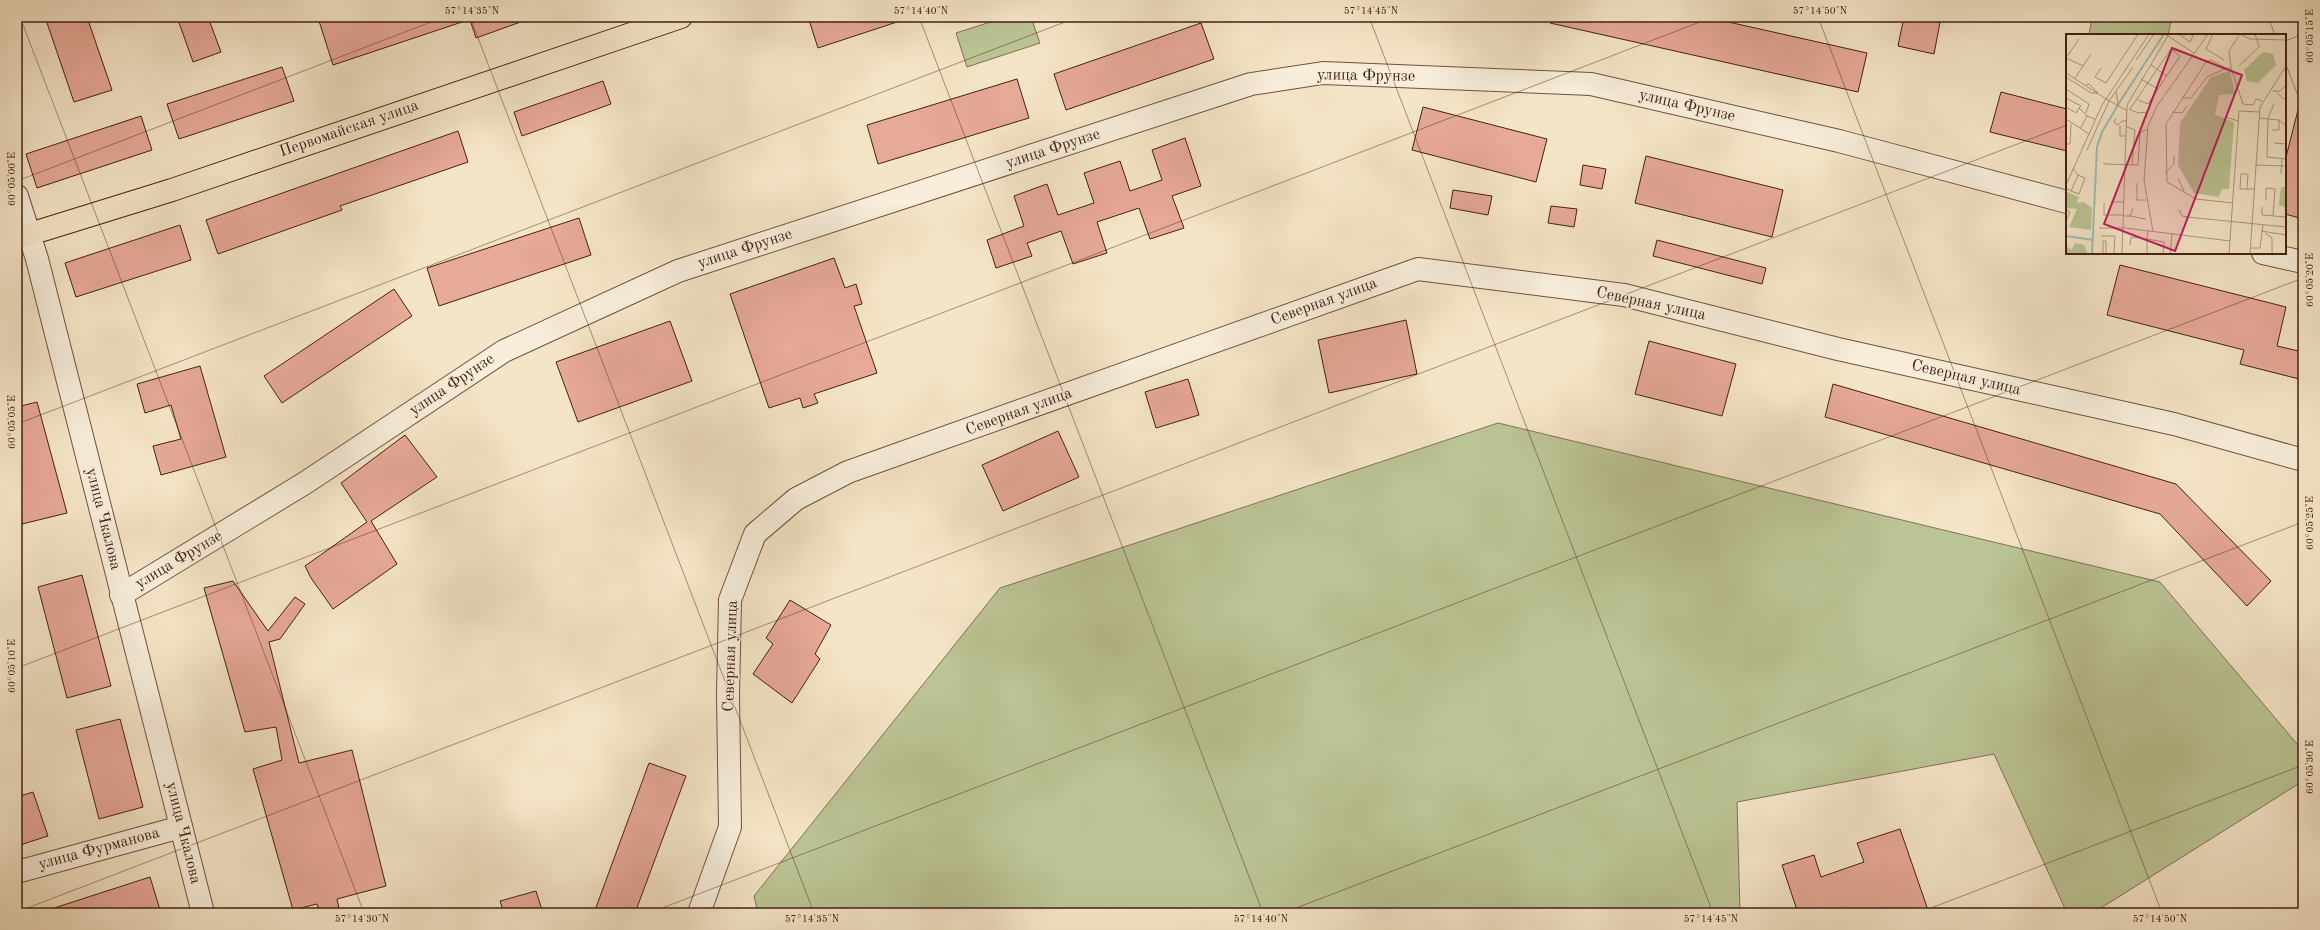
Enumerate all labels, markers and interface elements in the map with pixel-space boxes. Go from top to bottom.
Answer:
text: 57°14'35"N [445,6,500,16]
text: 57°14'40"N [894,6,949,16]
text: 57°14'45"N [1344,6,1399,16]
text: 57°14'50"N [1793,6,1848,16]
text: 60°05'15"E [2305,9,2315,63]
inset map [2066,34,2286,254]
street label: улица Фрунзе [1317,67,1415,85]
street label: улица Фрунзе [1637,87,1737,125]
street label: Первомайская улица [277,98,421,160]
street label: улица Фрунзе [1004,126,1102,172]
text: 60°05'00"E [7,152,17,206]
street label: улица Фрунзе [696,226,794,272]
text: 60°05'20"E [2305,253,2315,307]
street label: Северная улица [1269,275,1379,329]
street label: Северная улица [1595,285,1707,323]
street label: улица Фрунзе [407,351,497,419]
street label: Северная улица [1910,358,2022,398]
street label: Северная улица [964,385,1074,439]
text: 60°05'05"E [7,395,17,449]
street label: улица Чкалова [83,466,123,572]
text: 60°05'25"E [2305,496,2315,550]
street label: улица Фрунзе [133,528,225,592]
street label: Северная улица [721,600,741,712]
text: 60°05'10"E [7,639,17,693]
text: 60°05'30"E [2305,740,2315,794]
street label: улица Чкалова [163,780,203,886]
street label: улица Фурманова [37,825,162,873]
text: 57°14'30"N [335,914,390,924]
text: 57°14'35"N [785,914,840,924]
text: 57°14'40"N [1234,914,1289,924]
text: 57°14'45"N [1684,914,1739,924]
text: 57°14'50"N [2133,914,2188,924]

